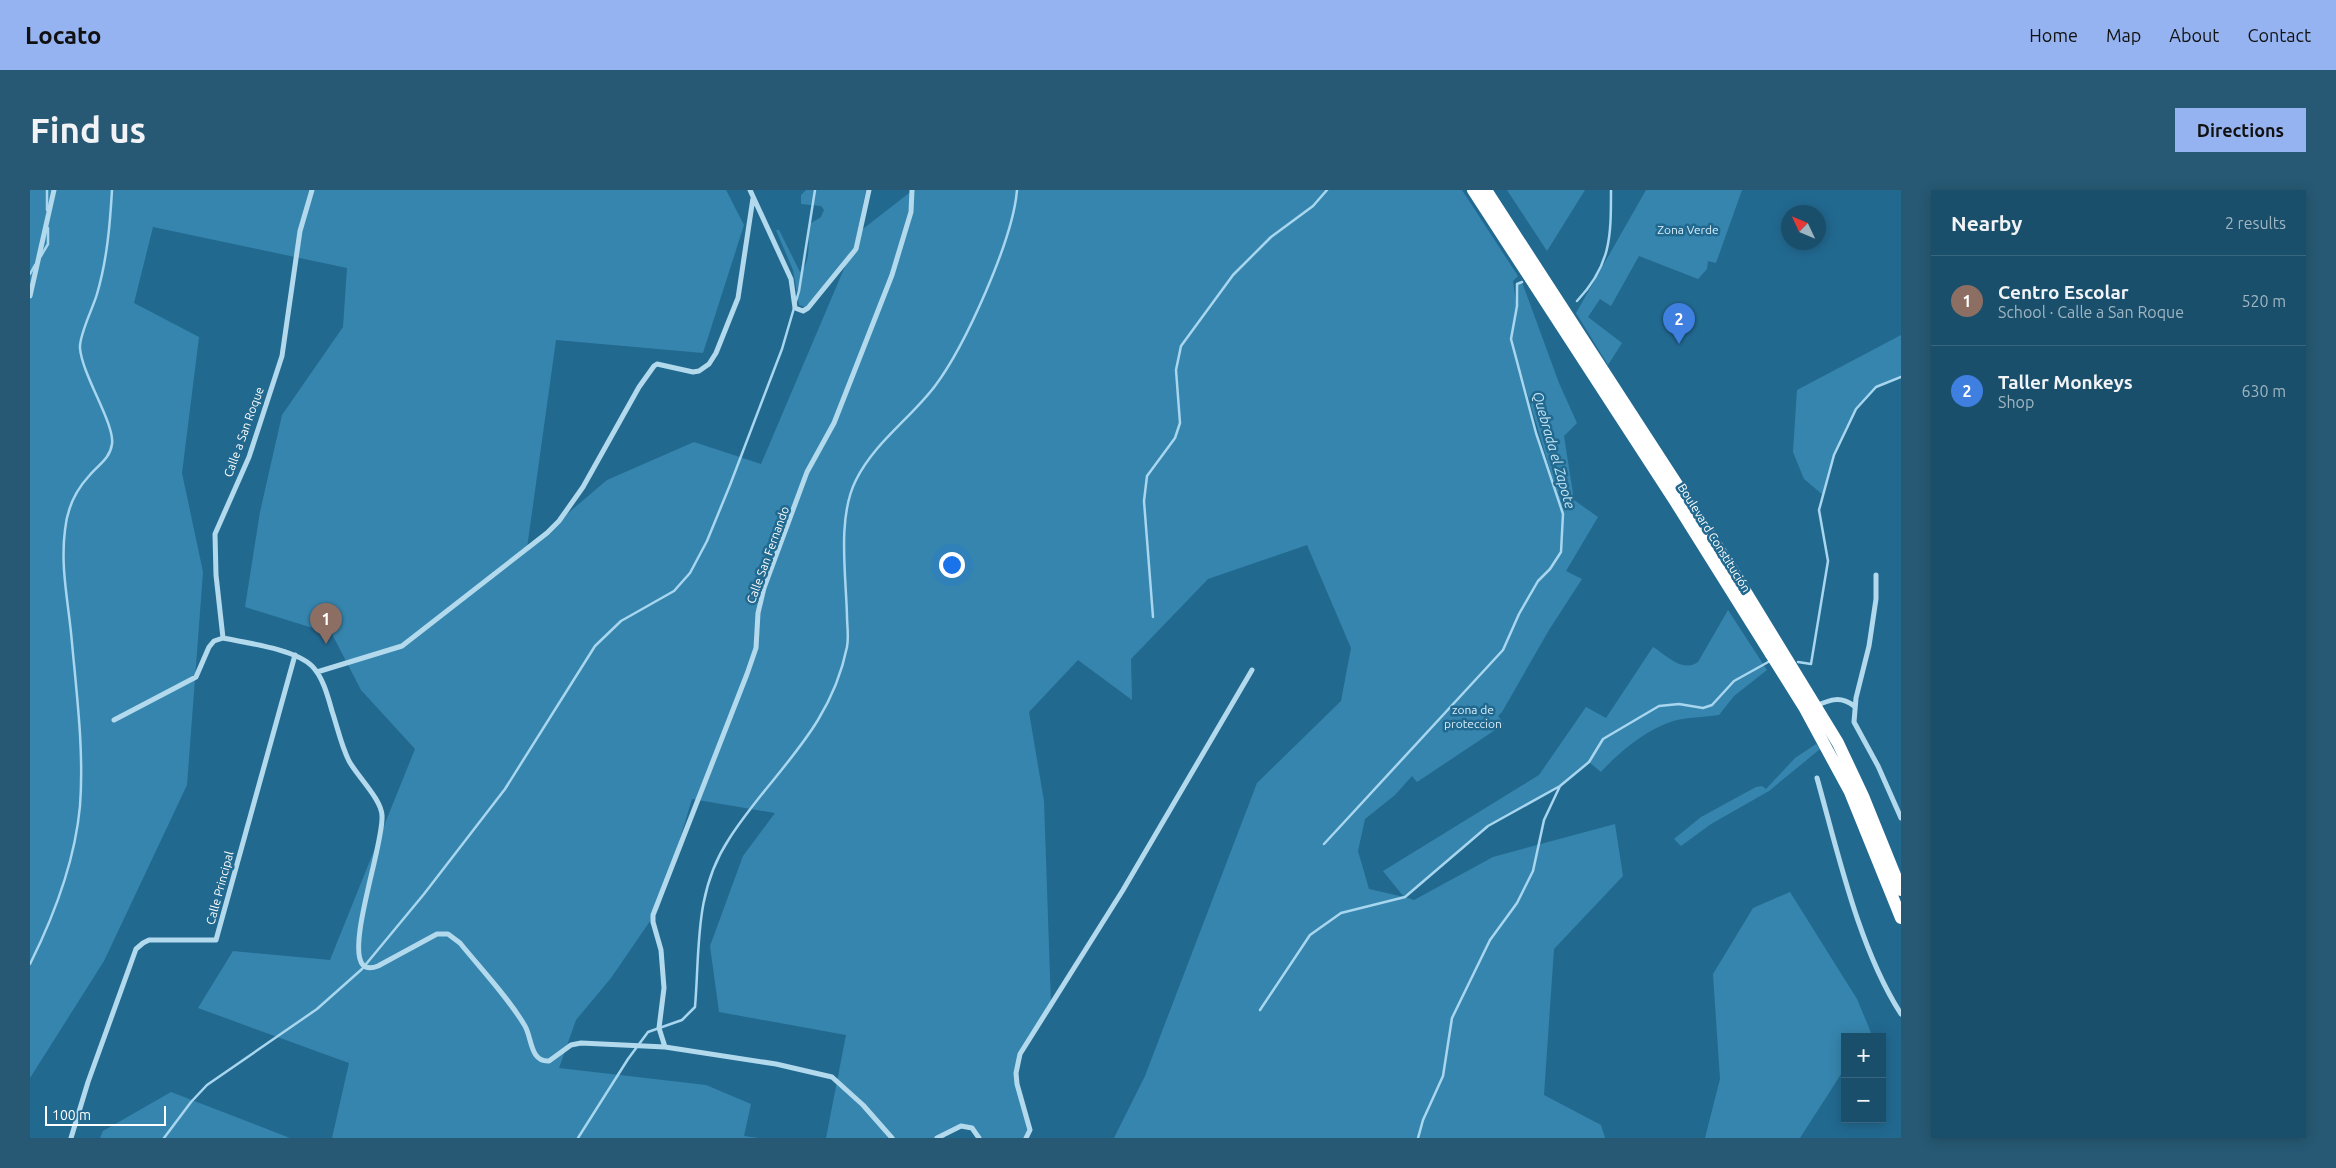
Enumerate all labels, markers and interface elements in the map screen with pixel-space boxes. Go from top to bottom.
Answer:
text: Locato [25,22,101,49]
text: Home [2029,25,2078,45]
text: Map [2106,25,2141,45]
text: About [2169,25,2219,45]
text: Contact [2247,25,2311,45]
button: Directions [2175,108,2306,152]
text: Find us [30,110,146,150]
north arrow [1781,205,1826,250]
text: Nearby [1951,211,2022,235]
text: 2 results [2225,214,2286,232]
park label: Zona Verde [1657,223,1719,236]
text: Centro Escolar [1998,281,2129,303]
text: 1 [1962,292,1972,310]
text: 520 m [2241,292,2286,310]
pin: 2 [1663,303,1695,344]
text: School · Calle a San Roque [1998,303,2184,321]
text: Taller Monkeys [1998,371,2133,393]
text: 2 [1962,382,1972,400]
text: 630 m [2241,382,2286,400]
street label: Calle a San Roque [221,385,266,479]
water label: Quebrada el Zapote [1529,390,1578,511]
text: Shop [1998,393,2034,411]
street label: Boulevard Constitución [1676,481,1753,594]
street label: Calle San Fernando [744,504,791,605]
your location [939,552,965,578]
pin: 1 [310,603,342,644]
park label: zona de proteccion [1444,703,1502,730]
street label: Calle Principal [203,850,236,926]
map controls [1841,1033,1886,1123]
button: + [1841,1033,1886,1078]
button: − [1841,1078,1886,1123]
scale bar [45,1103,166,1126]
text: 100 m [52,1107,91,1123]

